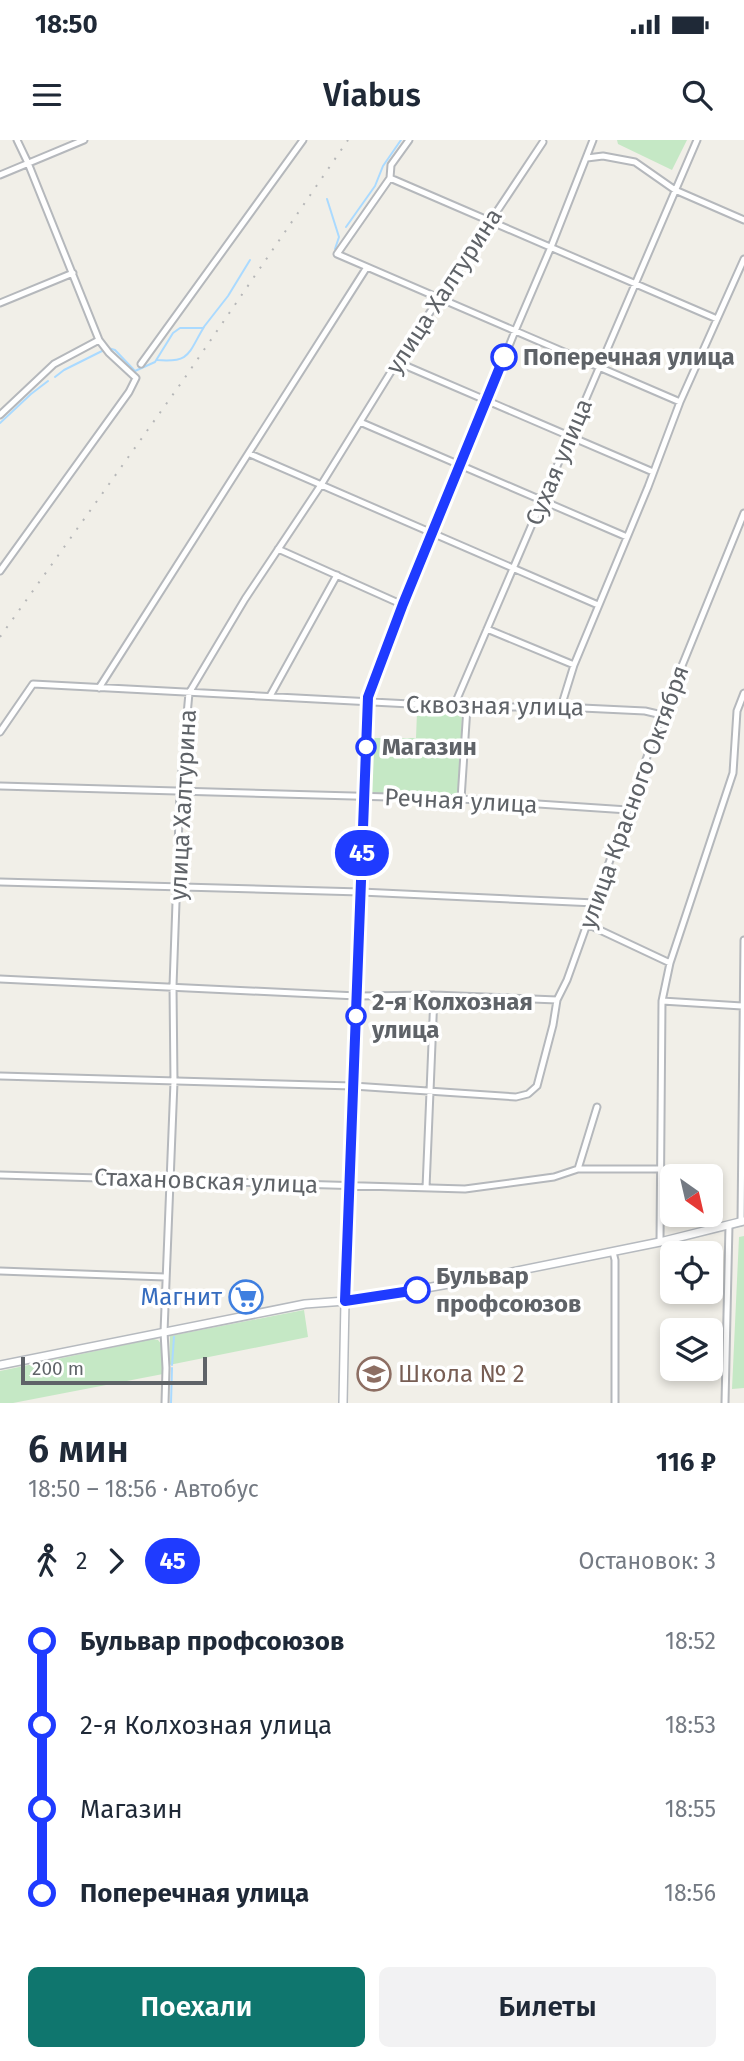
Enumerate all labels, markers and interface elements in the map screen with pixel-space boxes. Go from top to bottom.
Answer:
text: 18:50 [35,9,98,40]
icon: menu [28,76,66,114]
text: Viabus [323,76,421,114]
icon: search [678,76,716,114]
street label: улица Халтурина [380,203,508,379]
place label: Поперечная улица [523,343,735,371]
marker: Поперечная улица [491,344,517,370]
street label: Сухая улица [520,394,598,530]
street label: улица Красного Октября [573,662,695,932]
street label: Сквозная улица [406,690,584,722]
street label: улица Халтурина [164,709,202,901]
place label: Магазин [382,733,477,761]
marker: Магазин [356,737,376,757]
street label: Речная улица [384,783,538,819]
line badge: 45 [330,830,394,876]
text: 45 [349,839,375,867]
place label: 2-я Колхозная улица [371,988,533,1044]
marker: 2-я Колхозная улица [346,1006,366,1026]
street label: Стахановская улица [93,1163,319,1199]
north arrow [660,1164,723,1227]
map controls [660,1164,723,1381]
button: locate [660,1241,723,1304]
place label: Бульвар профсоюзов [436,1262,581,1318]
marker: Бульвар профсоюзов [404,1277,430,1303]
supermarket icon: Магнит [227,1278,265,1316]
place label: Магнит [141,1283,222,1311]
button: layers [660,1318,723,1381]
scale bar [21,1354,206,1386]
school or university icon: Школа № 2 [355,1355,393,1393]
text: 200 m [32,1357,84,1380]
place label: Школа № 2 [398,1360,525,1388]
text: 6 мин [28,1426,129,1472]
text: 116 ₽ [656,1447,716,1478]
text: 18:50 – 18:56 · Автобус [28,1475,259,1503]
icon: walk [28,1542,66,1580]
icon: forward [97,1542,135,1580]
text: 2 [76,1547,87,1575]
text: 45 [159,1547,186,1575]
text: Остановок: 3 [579,1547,716,1575]
text: Бульвар профсоюзов [80,1626,344,1657]
text: 18:52 [665,1627,716,1655]
text: 2-я Колхозная улица [80,1710,332,1741]
text: 18:53 [665,1711,716,1739]
text: Магазин [80,1794,183,1825]
text: 18:55 [665,1795,716,1823]
text: Поперечная улица [80,1878,309,1909]
text: 18:56 [664,1879,716,1907]
button: Поехали [28,1967,365,2047]
button: Билеты [379,1967,716,2047]

